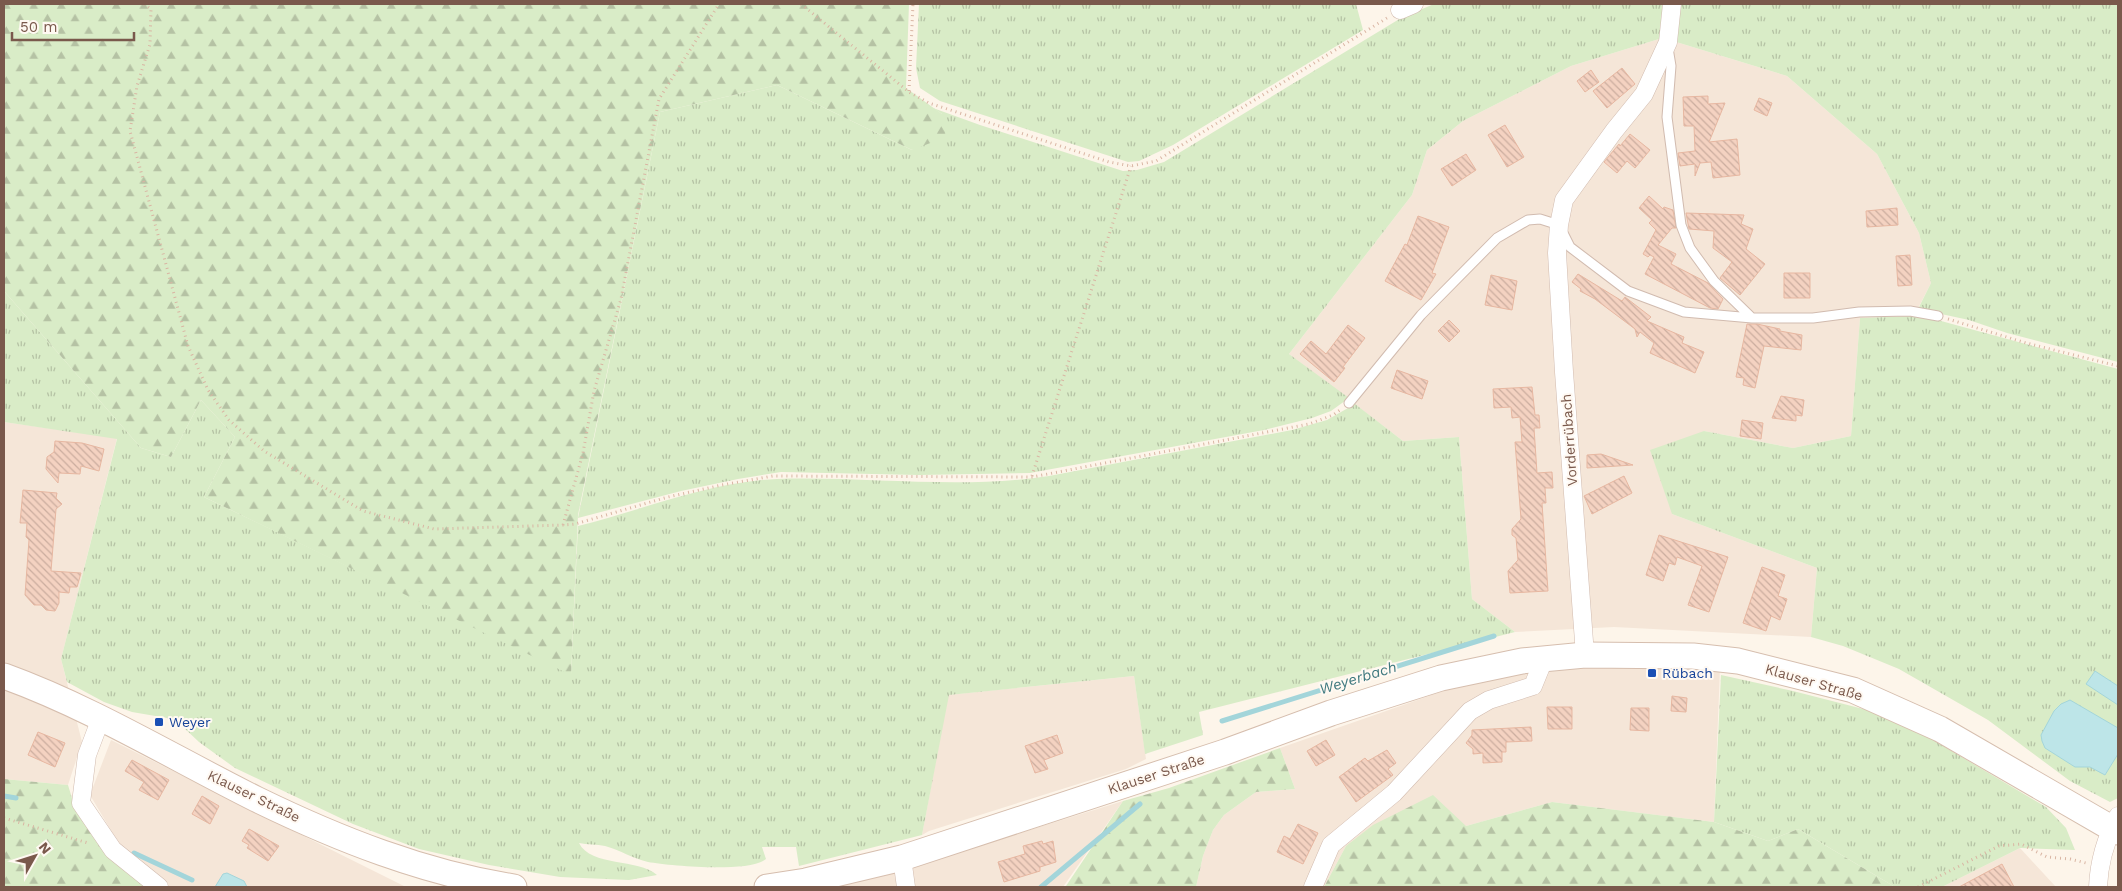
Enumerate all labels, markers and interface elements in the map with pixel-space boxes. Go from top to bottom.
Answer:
scale bar [12,10,135,42]
text: 50 m [20,18,57,36]
street label: Vorderrübach [1558,393,1580,487]
water label: Weyerbach [1317,658,1399,698]
street label: Klauser Straße [1763,660,1865,704]
place label: Rübach [1662,665,1713,681]
marker: Rübach [1646,667,1658,679]
place label: Weyer [169,714,211,730]
marker: Weyer [153,716,165,728]
street label: Klauser Straße [1106,751,1206,797]
street label: Klauser Straße [205,767,303,825]
north arrow [10,831,60,881]
text: N [36,839,55,857]

